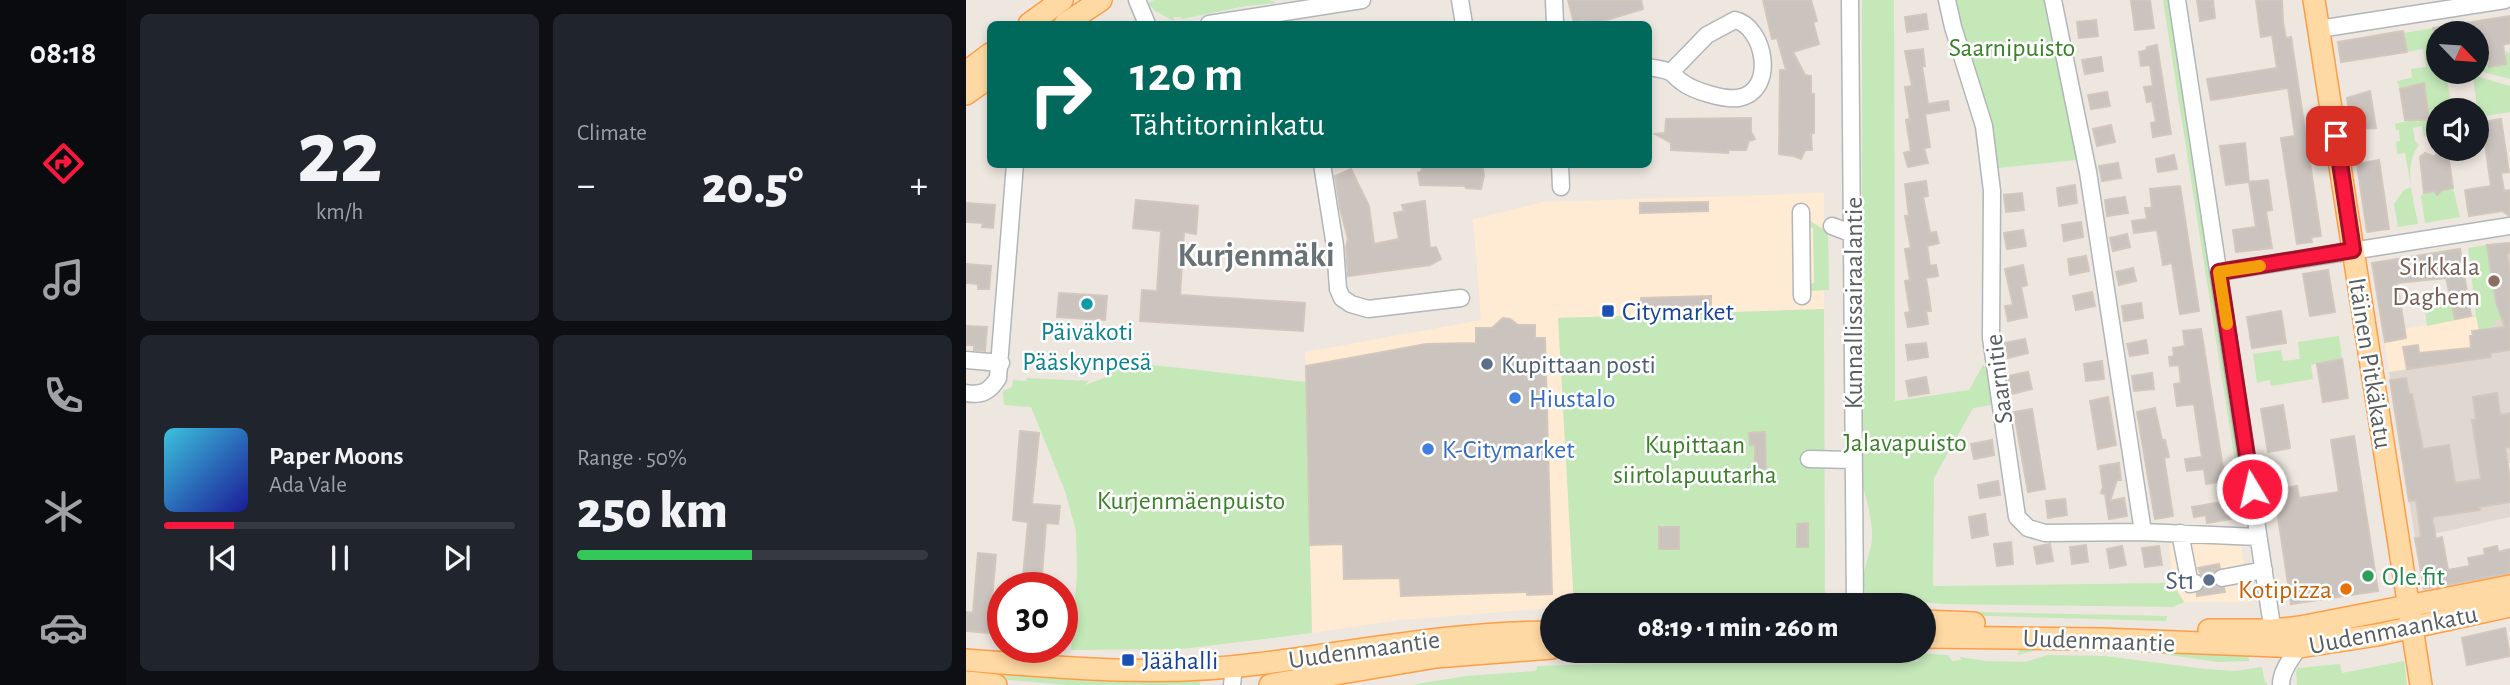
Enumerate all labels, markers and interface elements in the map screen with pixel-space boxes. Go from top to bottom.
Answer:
north arrow [2426,21,2488,84]
map controls [2426,21,2489,161]
park label: Saarnipuisto [1949,35,2075,61]
text: 08:18 [29,37,97,69]
icon: right [1015,49,1106,140]
text: 120 m [1130,51,1243,100]
button: sound [2426,98,2489,161]
pin [2306,106,2366,166]
text: 22 [297,108,382,199]
text: Tähtitorninkatu [1130,109,1324,141]
icon: arrive [2317,117,2355,155]
text: Climate [577,122,647,145]
icon: directions [39,139,88,188]
text: 20.5° [702,160,803,212]
text: − [577,167,595,205]
text: + [910,167,928,205]
street label: Kunnallissairaalantie [1841,197,1867,409]
text: km/h [316,201,363,224]
district label: Kurjenmäki [1177,240,1335,273]
place label: Sirkkala Daghem [2392,254,2480,310]
icon: music [39,255,88,304]
marker: Sirkkala Daghem [2486,273,2502,289]
street label: Itäinen Pitkäkatu [2344,276,2396,451]
marker: Päiväkoti Pääskynpesä [1079,296,1095,312]
place label: Citymarket [1622,299,1734,325]
marker: Citymarket [1600,303,1616,319]
place label: Päiväkoti Pääskynpesä [1022,319,1152,375]
street label: Saarnitie [1981,333,2017,425]
place label: Kupittaan posti [1501,352,1656,378]
marker: Kupittaan posti [1479,356,1495,372]
icon: phone [39,371,88,420]
place label: Hiustalo [1529,386,1615,412]
marker: Hiustalo [1507,390,1523,406]
park label: Jalavapuisto [1843,430,1967,456]
park label: Kupittaan siirtolapuutarha [1613,432,1777,488]
place label: K-Citymarket [1442,437,1575,463]
marker: K-Citymarket [1420,441,1436,457]
text: Paper Moons [269,443,404,469]
text: Range · 50% [577,447,687,470]
position arrow [2215,452,2289,526]
text: Ada Vale [269,474,347,497]
text: 250 km [577,485,728,537]
icon: climate [39,487,88,536]
park label: Kurjenmäenpuisto [1097,488,1285,514]
icon: previous [204,539,242,577]
icon: pause [321,539,359,577]
icon: next [438,539,476,577]
place label: Ole.fit [2382,564,2445,590]
place label: St1 [2165,568,2195,594]
marker: Ole.fit [2360,568,2376,584]
speed limit sign: 30 [987,572,1078,663]
marker: St1 [2201,572,2217,588]
place label: Kotipizza [2238,577,2332,603]
marker: Kotipizza [2338,581,2354,597]
street label: Uudenmaankatu [2307,601,2480,659]
icon: car [39,603,88,652]
text: 08:19 · 1 min · 260 m [1638,615,1838,641]
street label: Uudenmaantie [2022,625,2176,657]
street label: Uudenmaantie [1287,626,1442,673]
place label: Jäähalli [1142,648,1218,674]
marker: Jäähalli [1120,652,1136,668]

